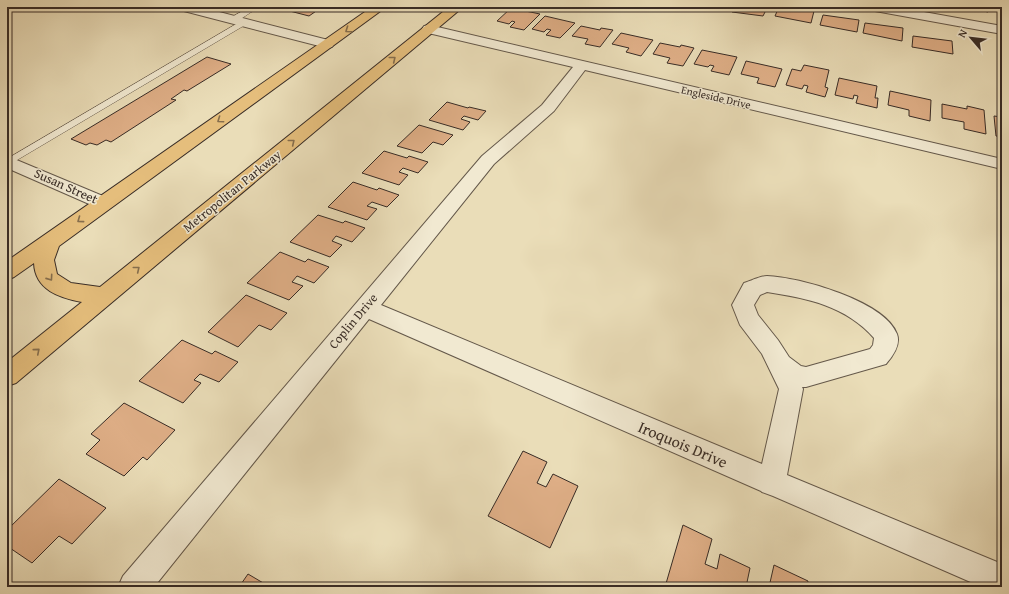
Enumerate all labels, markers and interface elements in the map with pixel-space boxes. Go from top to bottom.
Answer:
north arrow [951,18,991,58]
one-way arrow [346,25,353,32]
text: N [953,26,971,40]
one-way arrow [388,57,395,64]
street label: Engleside Drive [680,81,752,113]
one-way arrow [218,115,225,122]
one-way arrow [287,139,295,146]
street label: Metropolitan Parkway [179,145,286,237]
street label: Susan Street [31,164,101,209]
one-way arrow [77,215,84,223]
one-way arrow [133,266,140,273]
one-way arrow [45,274,53,281]
street label: Coplin Drive [324,289,382,353]
one-way arrow [32,349,40,356]
street label: Iroquois Drive [635,414,731,474]

